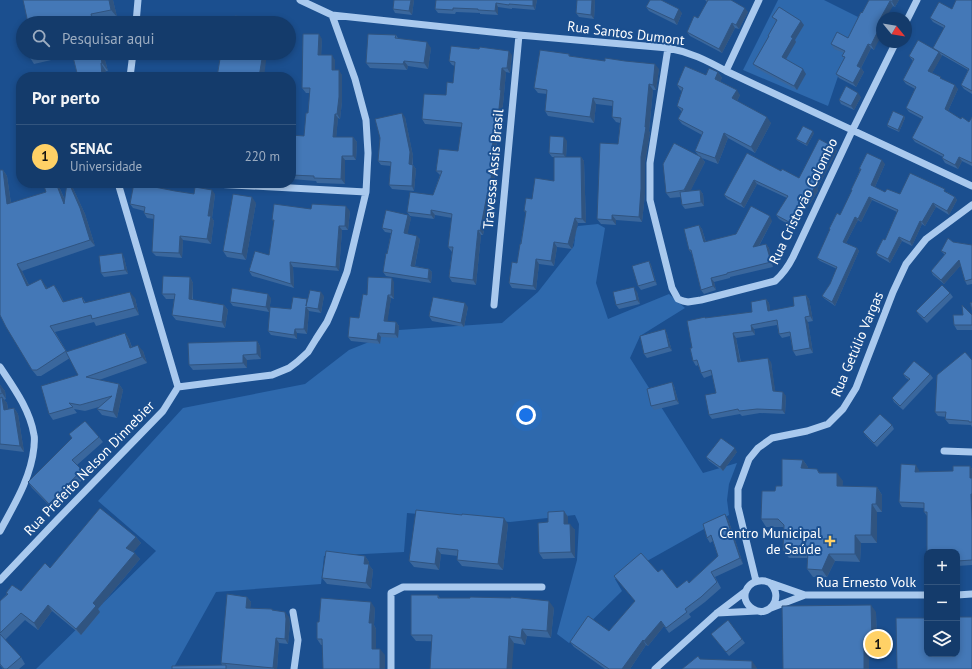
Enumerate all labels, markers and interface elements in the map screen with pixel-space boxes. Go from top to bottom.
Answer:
north arrow [876,12,912,48]
search box [16,16,296,60]
street label: Rua Santos Dumont [566,17,686,49]
icon: search [30,27,52,49]
text: Pesquisar aqui [62,29,154,48]
text: Por perto [32,87,100,109]
street label: Travessa Assis Brasil [479,108,507,230]
street label: Rua Cristovão Colombo [765,135,841,267]
text: SENAC [70,139,113,158]
text: 1 [41,148,49,165]
text: 220 m [245,148,280,165]
text: Universidade [70,158,142,175]
street label: Rua Getúlio Vargas [827,289,887,399]
street label: Rua Prefeito Nelson Dinnebier [20,397,158,539]
your location [516,405,536,425]
place label: Centro Municipal de Saúde [719,524,821,558]
marker: Centro Municipal de Saúde [824,535,836,547]
map controls [924,549,960,657]
button: + [924,549,960,585]
street label: Rua Ernesto Volk [816,573,916,591]
button: − [924,585,960,621]
button: layers [924,621,960,657]
pin: 1 [865,629,891,659]

